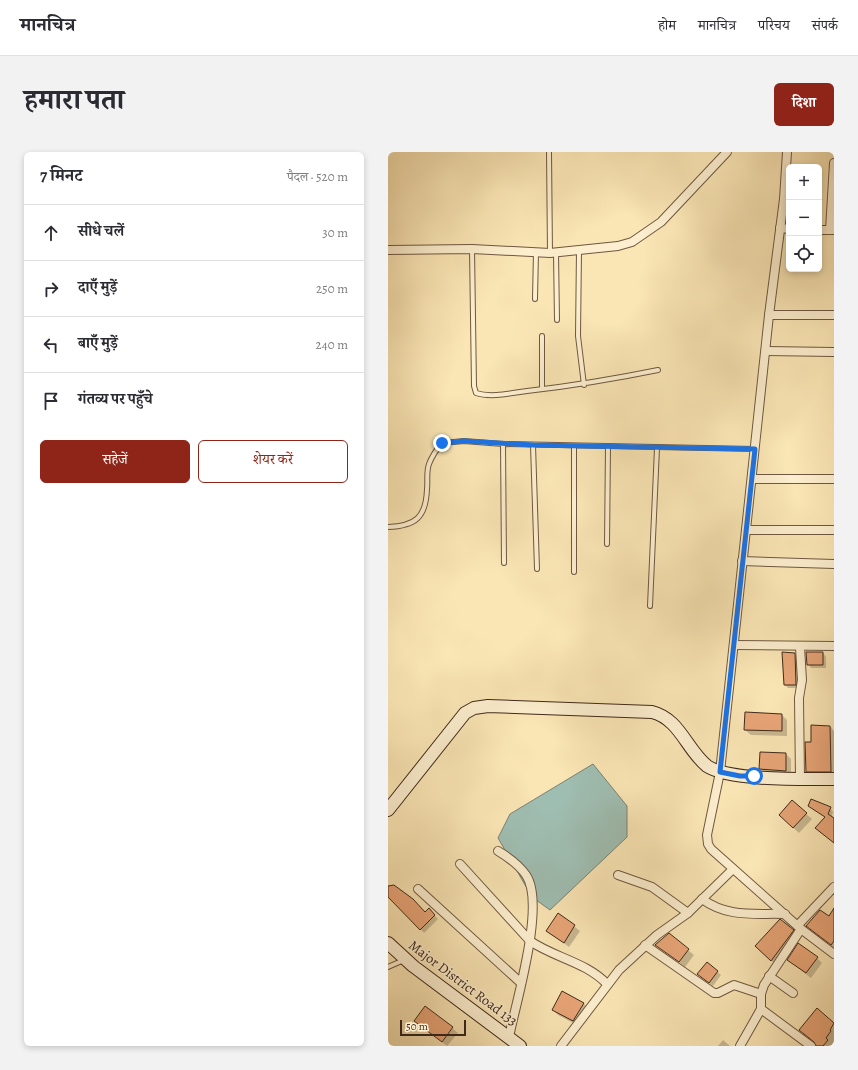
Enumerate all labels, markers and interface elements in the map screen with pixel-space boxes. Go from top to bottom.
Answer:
text: मानचित्र [20,12,75,38]
text: होम [658,16,676,35]
text: मानचित्र [698,16,736,35]
text: परिचय [758,16,790,35]
text: संपर्क [812,16,838,35]
text: हमारा पता [24,81,124,119]
button: दिशा [774,83,834,126]
text: 7 मिनट [40,164,82,187]
map controls [786,164,822,272]
button: + [786,164,822,200]
text: पैदल · 520 m [287,168,348,185]
button: − [786,200,822,236]
text: सीधे चलें [78,221,124,241]
icon: ahead [40,222,62,244]
text: 30 m [322,224,348,241]
button: locate [786,236,822,272]
text: दाएँ मुड़ें [78,277,117,297]
icon: right [40,278,62,300]
text: 250 m [316,280,348,297]
text: बाएँ मुड़ें [78,333,118,353]
icon: left [40,334,62,356]
text: 240 m [316,336,348,353]
text: गंतव्य पर पहुँचे [78,389,153,409]
icon: arrive [40,390,62,412]
route end [433,434,451,452]
button: सहेजें [40,440,190,483]
button: शेयर करें [198,440,348,483]
route start [745,767,763,785]
street label: Major District Road 133 [405,936,522,1030]
scale bar [400,1018,466,1037]
text: 50 m [406,1019,428,1034]

